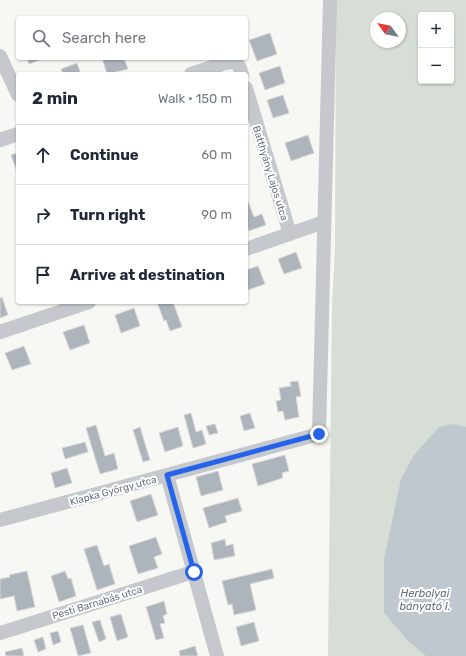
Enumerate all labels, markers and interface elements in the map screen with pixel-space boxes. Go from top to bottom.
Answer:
north arrow [370,12,406,48]
map controls [418,12,454,84]
button: + [418,12,454,48]
search box [16,16,248,60]
icon: search [30,27,52,49]
text: Search here [62,29,146,47]
button: − [418,48,454,84]
text: 2 min [32,88,78,108]
text: Walk · 150 m [158,91,232,106]
street label: Batthyány Lajos utca [250,124,290,222]
icon: ahead [32,144,54,166]
text: Continue [70,146,139,164]
text: 60 m [201,147,232,162]
icon: right [32,204,54,226]
text: Turn right [70,206,145,224]
text: 90 m [201,207,232,222]
icon: arrive [32,264,54,286]
text: Arrive at destination [70,266,225,284]
route end [310,425,328,443]
street label: Klapka György utca [69,474,158,508]
route start [185,563,203,581]
street label: Pesti Barnabás utca [51,584,144,622]
water label: Herbolyai bányató I. [400,587,450,613]

